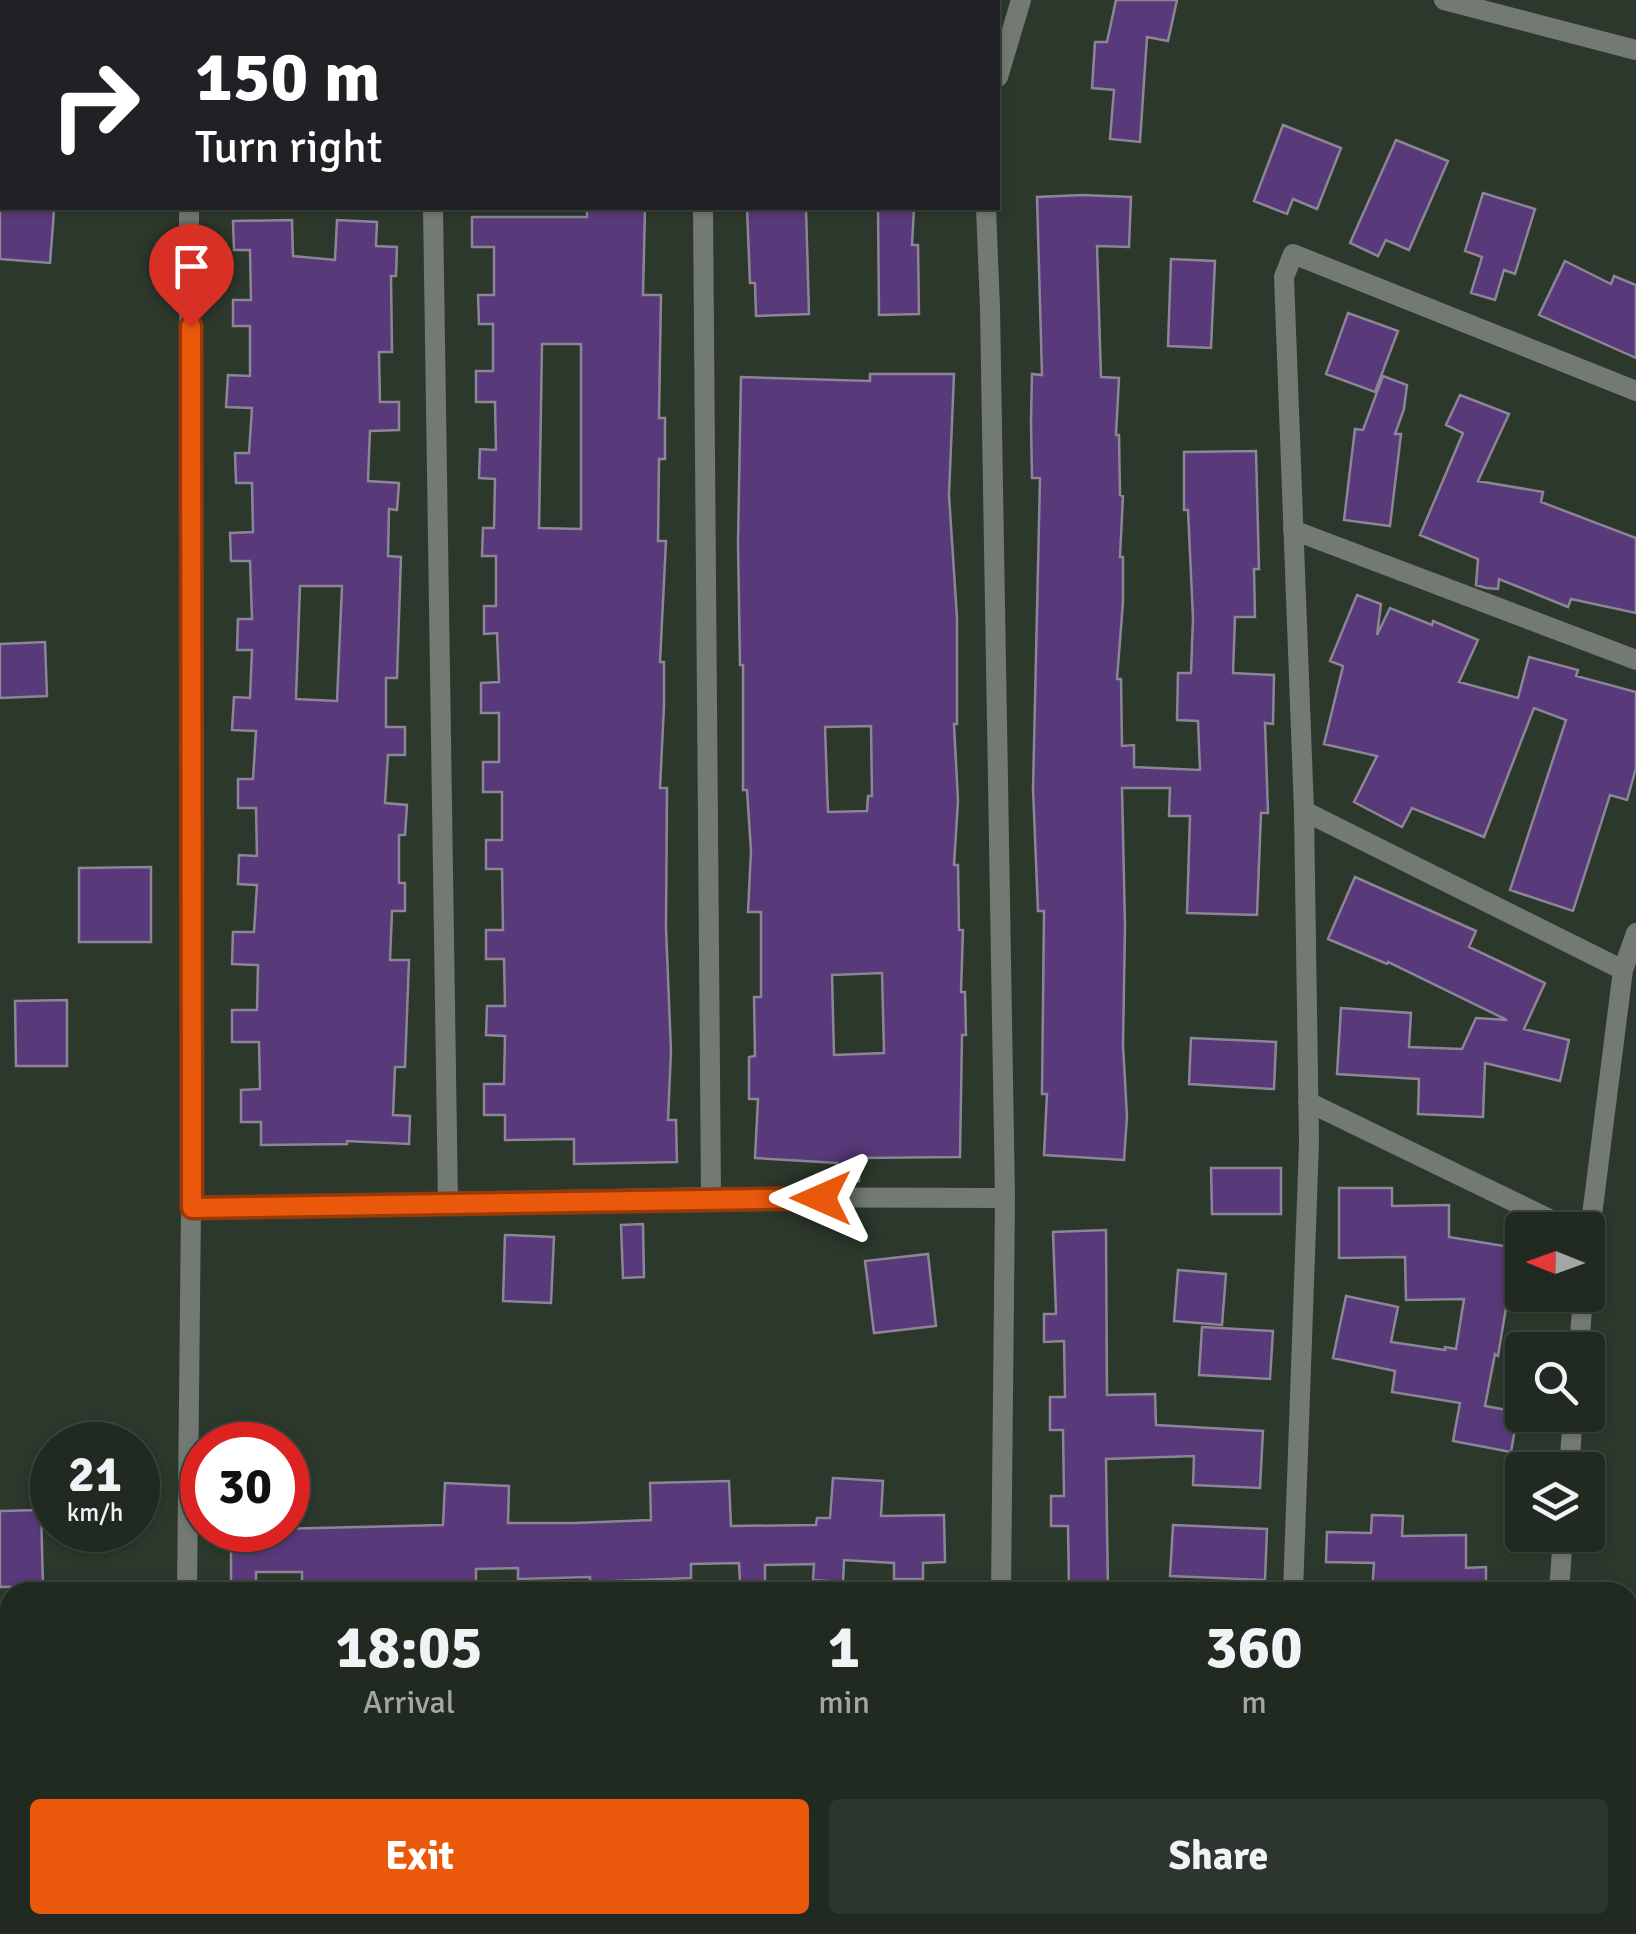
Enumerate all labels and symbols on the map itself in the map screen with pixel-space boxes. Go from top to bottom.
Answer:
pin [149,224,234,327]
position arrow [769,1146,873,1250]
north arrow [1505,1212,1605,1312]
speed limit sign: 30 [180,1422,310,1552]

